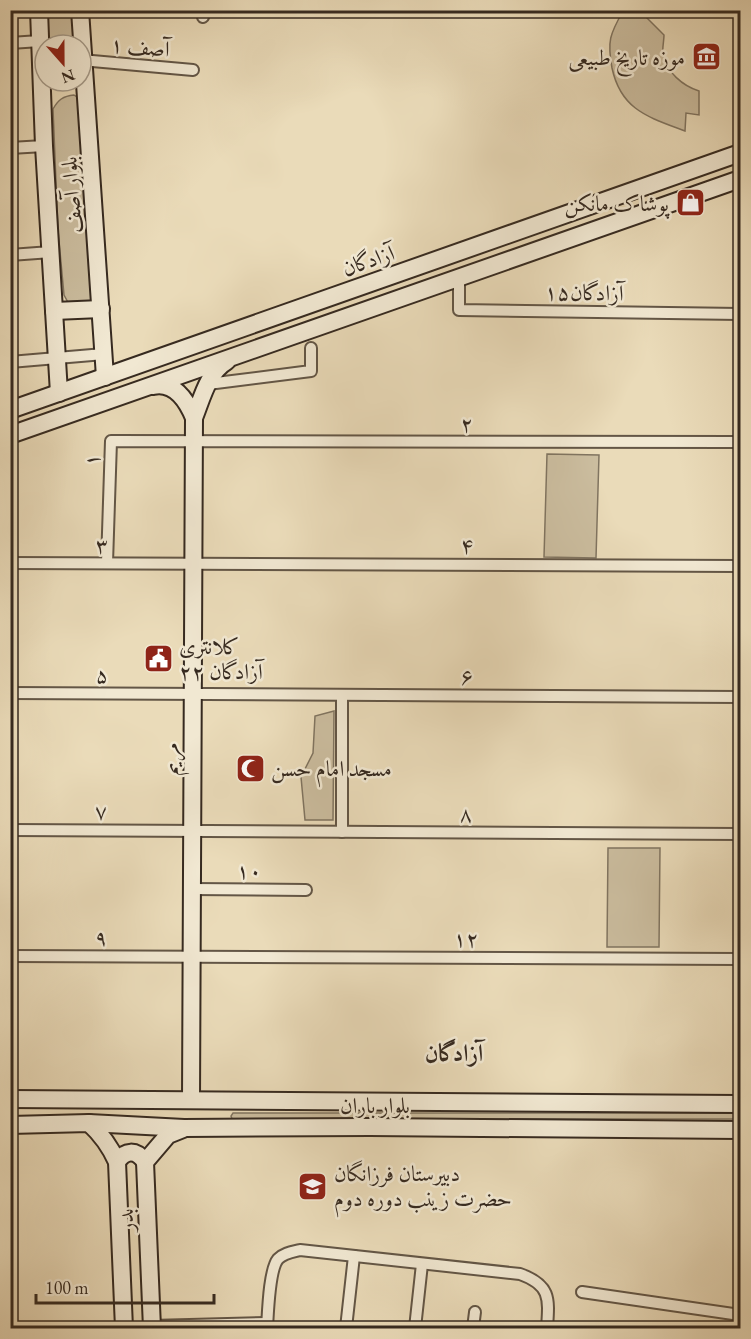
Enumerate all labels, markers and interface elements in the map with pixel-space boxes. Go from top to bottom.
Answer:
street label: ۱ آصف [109,29,173,64]
north arrow [33,33,93,93]
museum icon: موزه تاریخ طبیعی [690,41,722,73]
place label: موزه تاریخ طبیعی [568,43,685,77]
text: N [58,64,78,89]
street label: بلوار آصف [54,156,89,234]
shop icon: پوشاک مانکن [674,187,706,219]
place label: پوشاک مانکن [565,189,671,220]
street label: آزادگان [338,237,400,283]
street label: آزادگان۱۵ [544,277,626,308]
street label: ۲ [461,409,473,438]
street label: ۱ [77,453,106,467]
street label: ۳ [96,530,108,559]
street label: ۴ [461,531,474,560]
place label: کلانتری ۲۲ آزادگان [179,632,265,686]
public building icon: کلانتری ۲۲ آزادگان [142,643,174,675]
street label: ۵ [96,660,108,689]
street label: ۶ [461,662,473,691]
street label: مریم [156,742,190,776]
mosque icon: مسجد امام حسن [234,752,266,784]
place label: مسجد امام حسن [271,754,392,788]
street label: ۷ [95,797,107,826]
street label: ۸ [460,799,472,828]
street label: ۱۰ [236,856,262,885]
street label: ۹ [95,923,107,952]
street label: ۱۲ [453,924,479,953]
district label: آزادگان [425,1037,486,1068]
street label: بلوار باران [340,1091,410,1120]
place label: دبیرستان فرزانگان حضرت زینب دوره دوم [334,1159,512,1218]
school or university icon: دبیرستان فرزانگان حضرت زینب دوره دوم [297,1170,329,1202]
street label: بدر [111,1208,140,1234]
scale bar [36,1267,214,1305]
text: 100 m [45,1276,89,1299]

